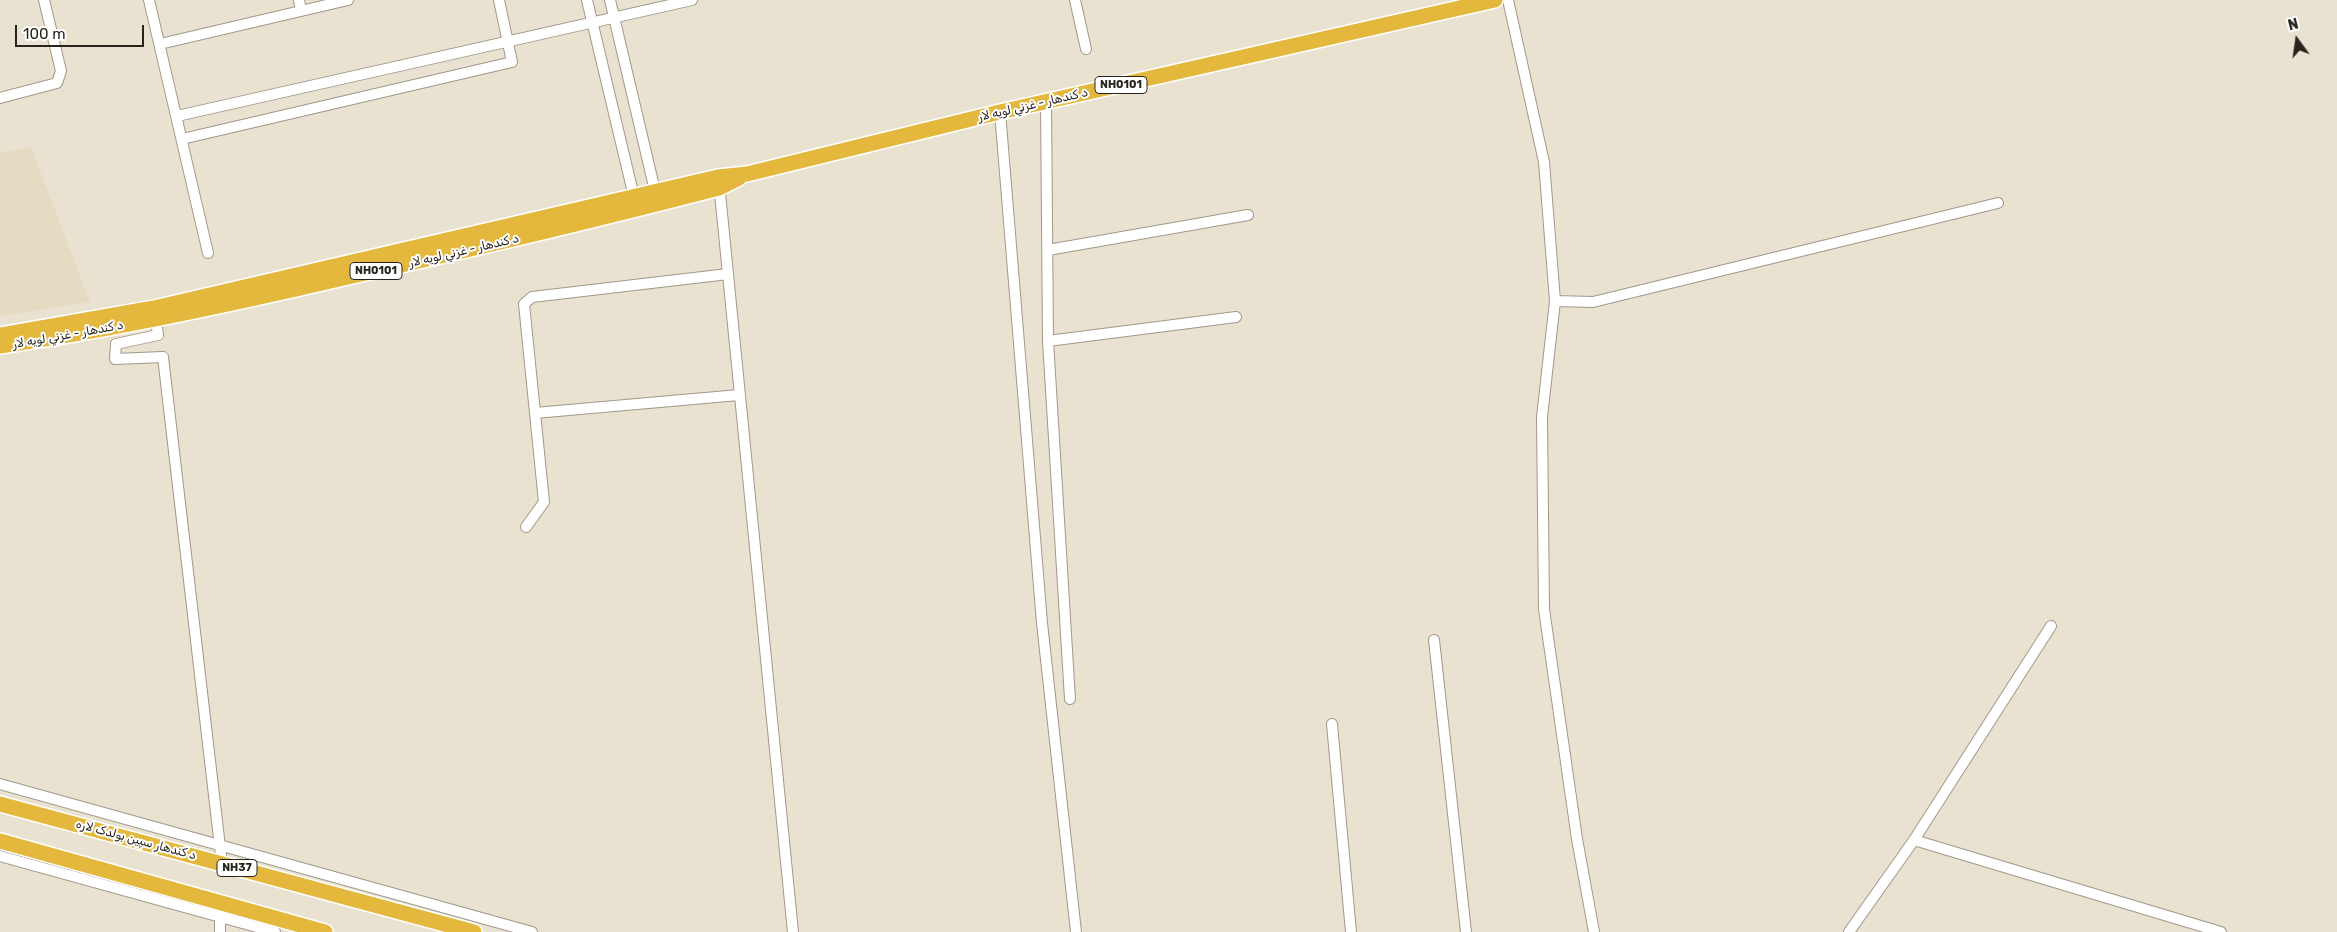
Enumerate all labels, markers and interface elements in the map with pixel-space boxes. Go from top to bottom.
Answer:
scale bar [18,15,146,47]
north arrow [2272,15,2322,65]
text: N [2286,15,2300,34]
text: 100 m [23,25,65,43]
road number: NH0101 [1095,76,1147,94]
street label: د کندهار - غزني لويه لار [977,85,1089,125]
street label: د کندهار - غزني لويه لار [408,231,520,271]
road number: NH0101 [350,262,402,280]
street label: د کندهار - غزني لويه لار [11,318,125,352]
street label: د کندهار سپین بولدک لاره [74,817,198,863]
road number: NH37 [217,860,257,876]

